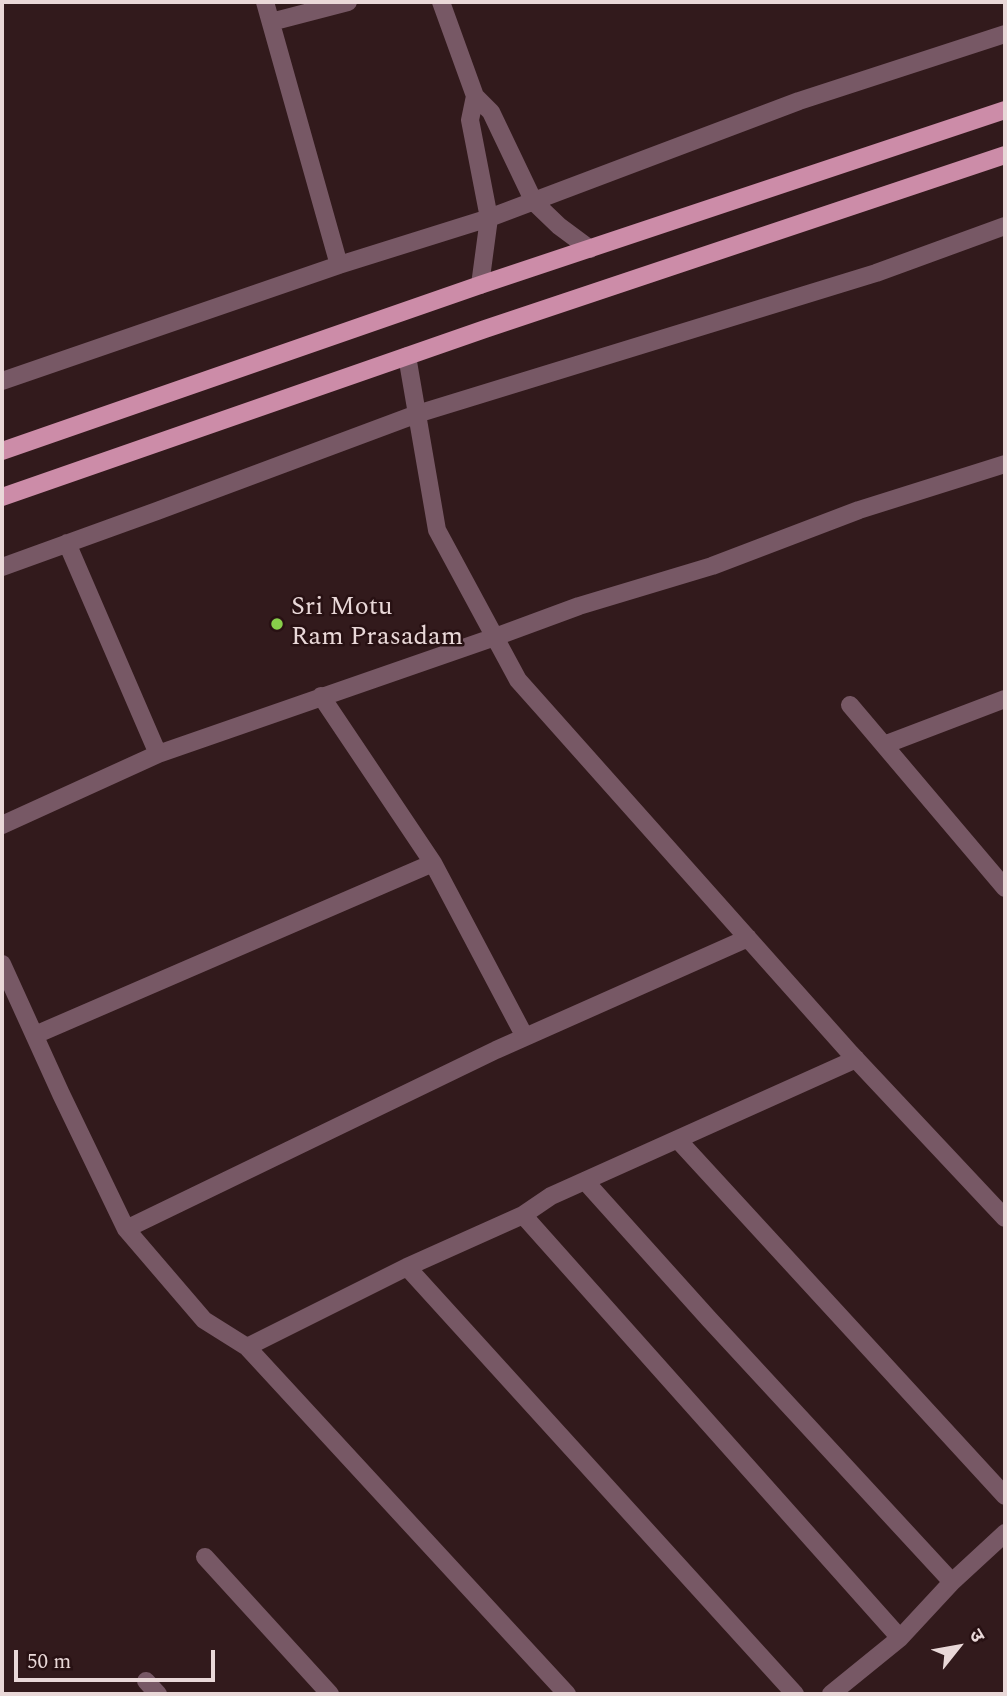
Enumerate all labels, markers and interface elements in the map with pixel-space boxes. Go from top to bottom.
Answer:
place label: Sri Motu Ram Prasadam [291,593,463,654]
marker: Sri Motu Ram Prasadam [269,616,285,632]
north arrow [923,1612,993,1682]
text: उ [961,1624,992,1648]
scale bar [18,1636,219,1680]
text: 50 m [27,1646,71,1678]

